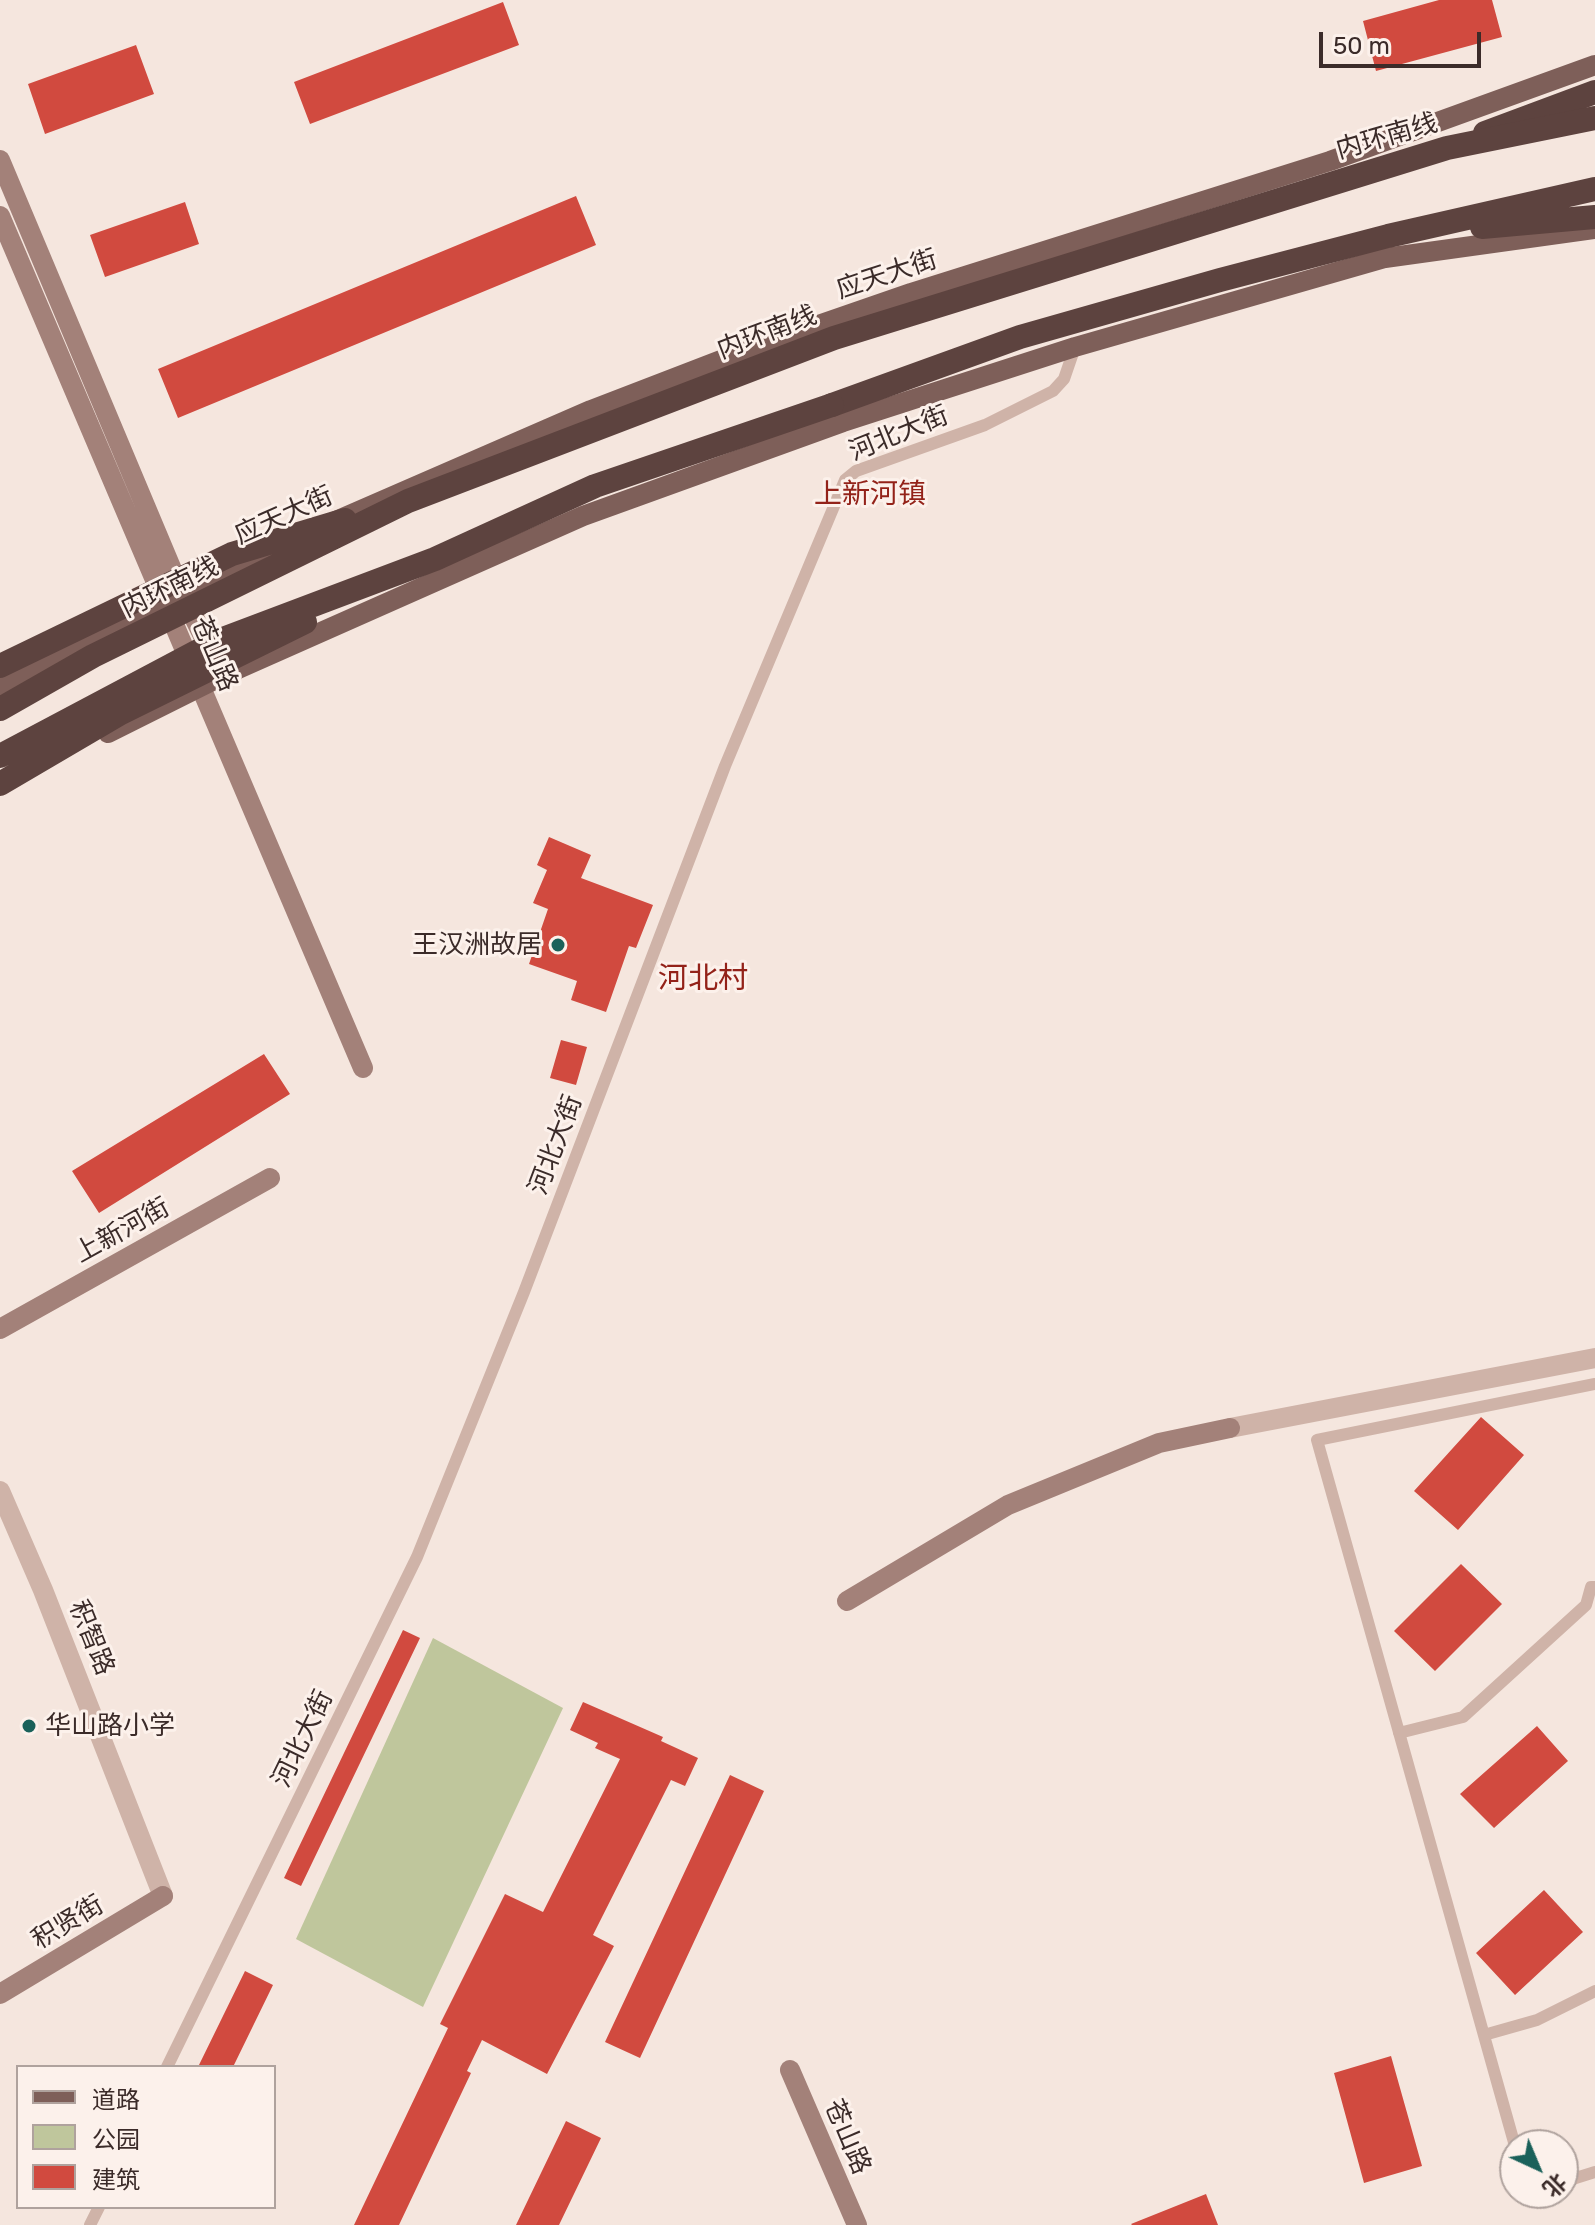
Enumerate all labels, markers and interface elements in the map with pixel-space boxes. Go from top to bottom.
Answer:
scale bar [1323,16,1485,66]
text: 50 m [1333,32,1390,60]
street label: 内环南线 [1333,108,1441,166]
street label: 应天大街 [833,244,941,306]
street label: 内环南线 [713,300,821,366]
street label: 河北大街 [845,400,953,468]
district label: 上新河镇 [814,478,926,512]
street label: 应天大街 [230,481,338,551]
street label: 内环南线 [116,551,224,625]
street label: 苍山路 [184,612,244,696]
place label: 王汉洲故居 [412,929,542,961]
marker: 王汉洲故居 [549,936,567,954]
district label: 河北村 [658,961,748,997]
street label: 河北大街 [523,1091,589,1199]
street label: 上新河街 [69,1192,175,1270]
street label: 积智路 [62,1596,120,1680]
street label: 河北大街 [266,1685,340,1793]
place label: 华山路小学 [45,1710,175,1742]
marker: 华山路小学 [20,1717,38,1735]
street label: 积贤街 [27,1890,109,1956]
legend [16,2065,276,2209]
text: 道路 [92,2086,140,2114]
street label: 苍山路 [817,2095,877,2179]
text: 公园 [92,2126,140,2154]
north arrow [1499,2129,1579,2209]
text: 建筑 [92,2166,140,2194]
text: 北 [1537,2168,1572,2203]

